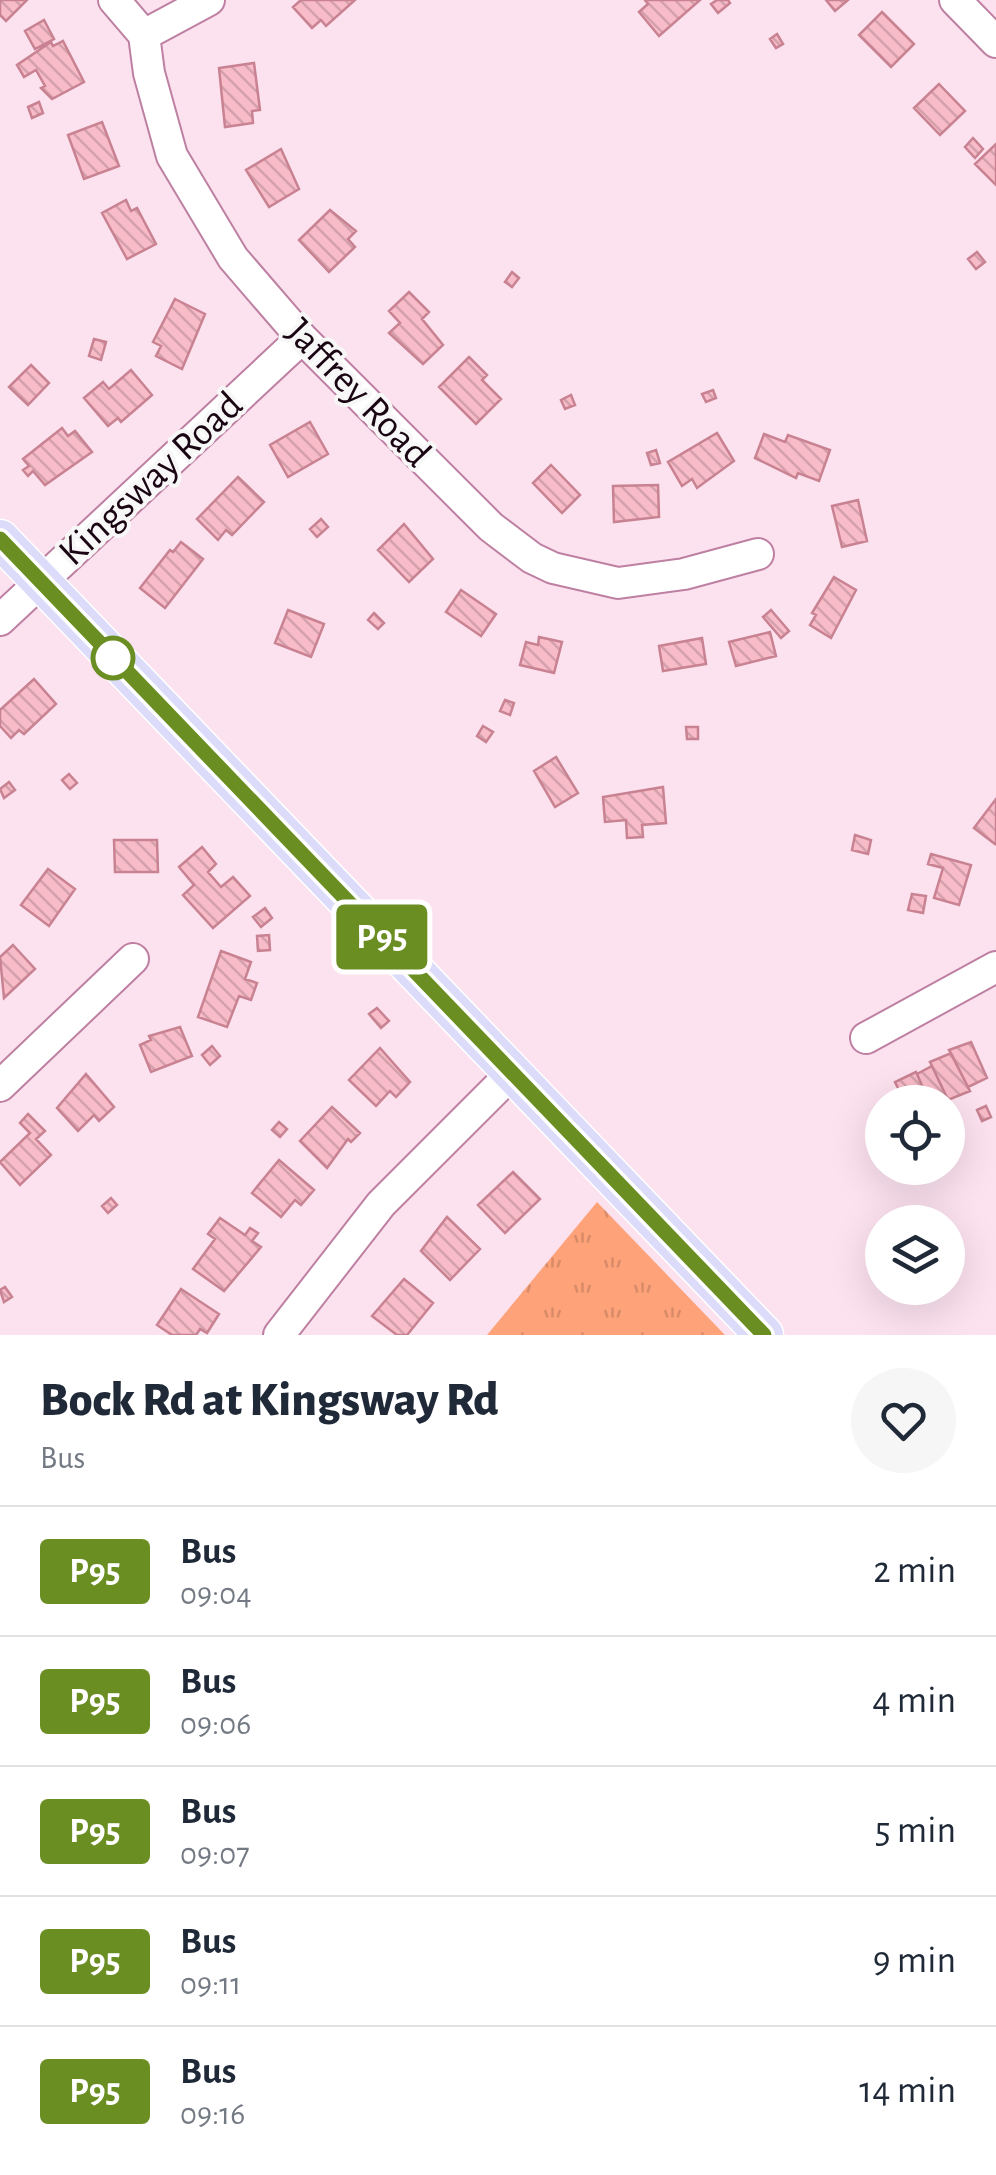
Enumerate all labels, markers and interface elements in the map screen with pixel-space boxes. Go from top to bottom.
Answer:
street label: Jaffrey Road [278,311,438,475]
street label: Kingsway Road [52,385,250,573]
unlabelled marker [92,637,134,679]
line badge: P95 [324,904,440,970]
text: P95 [356,920,408,955]
map controls [865,1085,965,1305]
button: locate [865,1085,965,1185]
button: layers [865,1205,965,1305]
button: heart [851,1368,956,1473]
text: Bock Rd at Kingsway Rd [40,1377,499,1425]
text: Bus [40,1442,85,1474]
text: Bus [180,1533,236,1571]
text: 2 min [873,1552,956,1590]
text: P95 [69,1554,121,1589]
text: 09:04 [180,1578,252,1610]
text: Bus [180,1663,236,1701]
text: 4 min [872,1682,956,1720]
text: P95 [69,1684,121,1719]
text: 09:06 [180,1708,251,1740]
text: Bus [180,1793,236,1831]
text: 5 min [875,1812,956,1850]
text: P95 [69,1814,121,1849]
text: 09:07 [180,1838,250,1870]
text: Bus [180,1923,236,1961]
text: 9 min [873,1942,956,1980]
text: P95 [69,1944,121,1979]
text: 09:11 [180,1968,241,2000]
text: Bus [180,2053,236,2091]
text: 14 min [859,2072,956,2110]
text: P95 [69,2074,121,2109]
text: 09:16 [180,2098,245,2130]

